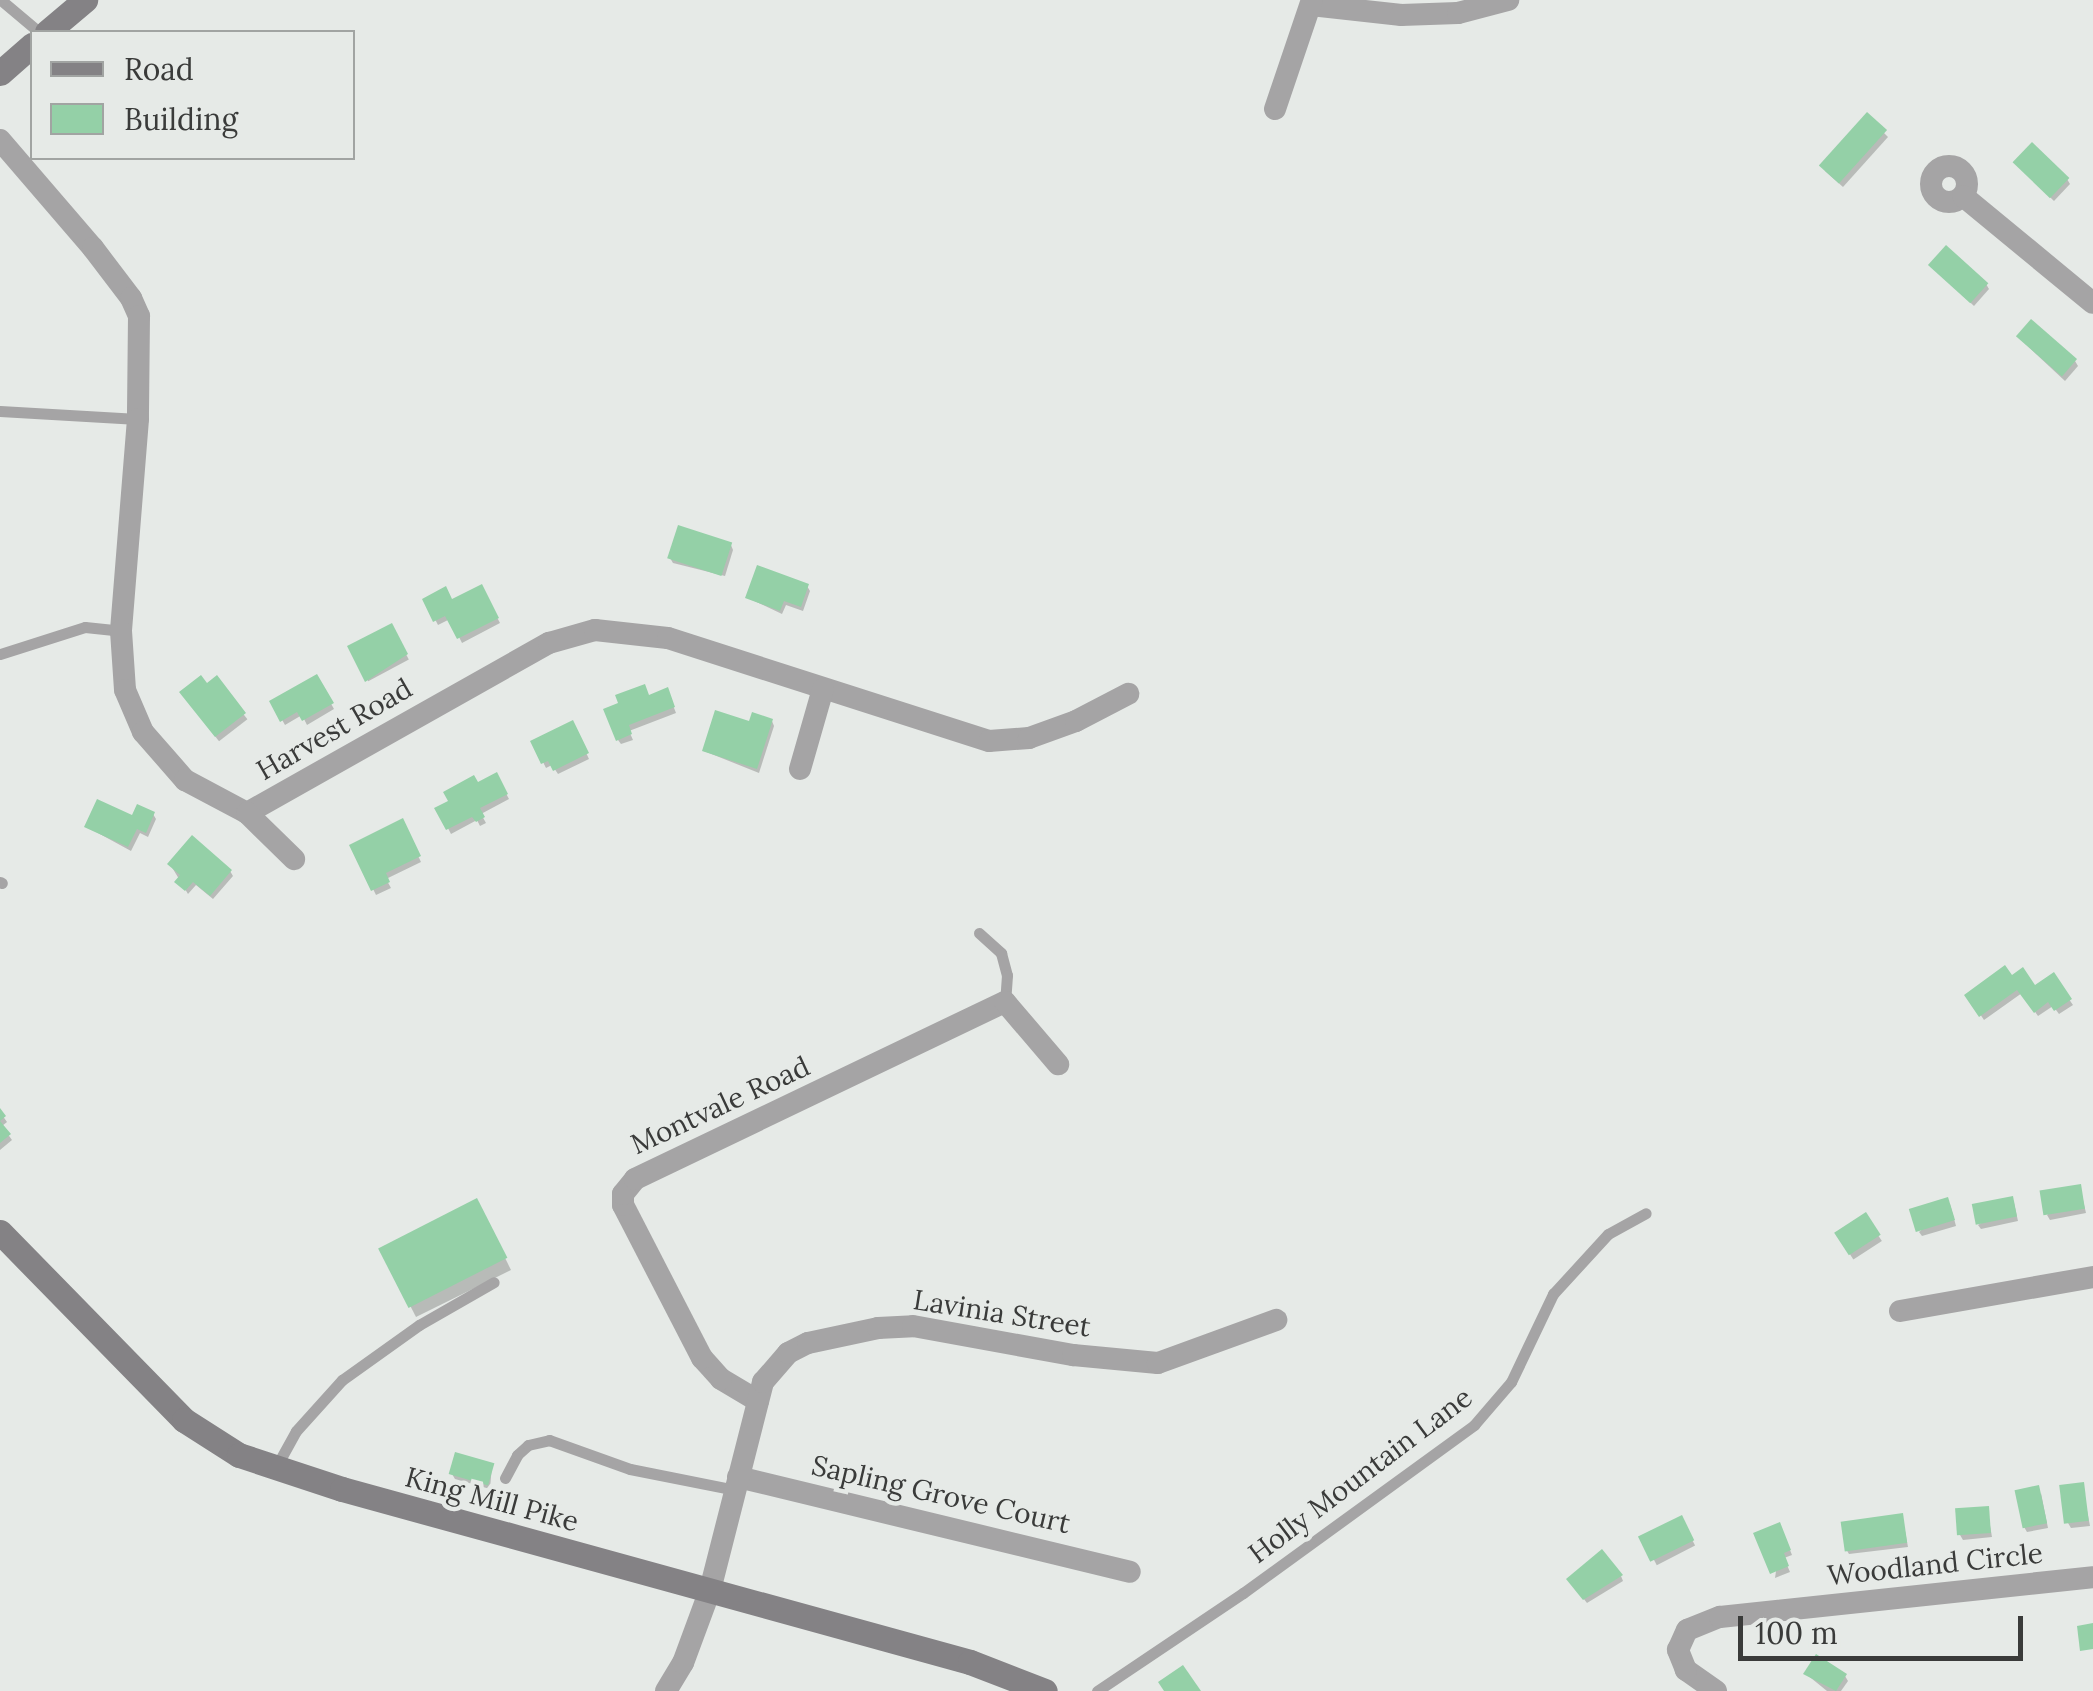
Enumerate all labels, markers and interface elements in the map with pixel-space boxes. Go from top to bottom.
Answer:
legend [30,30,355,160]
text: Road [124,50,194,88]
text: Building [124,100,238,138]
street label: Harvest Road [250,671,418,787]
street label: Montvale Road [625,1049,815,1161]
street label: Lavinia Street [911,1282,1093,1344]
street label: Holly Mountain Lane [1242,1380,1478,1570]
street label: Sapling Grove Court [809,1448,1073,1540]
street label: King Mill Pike [402,1460,582,1538]
street label: Woodland Circle [1826,1536,2044,1592]
scale bar [1743,1596,2028,1658]
text: 100 m [1755,1614,1838,1652]

